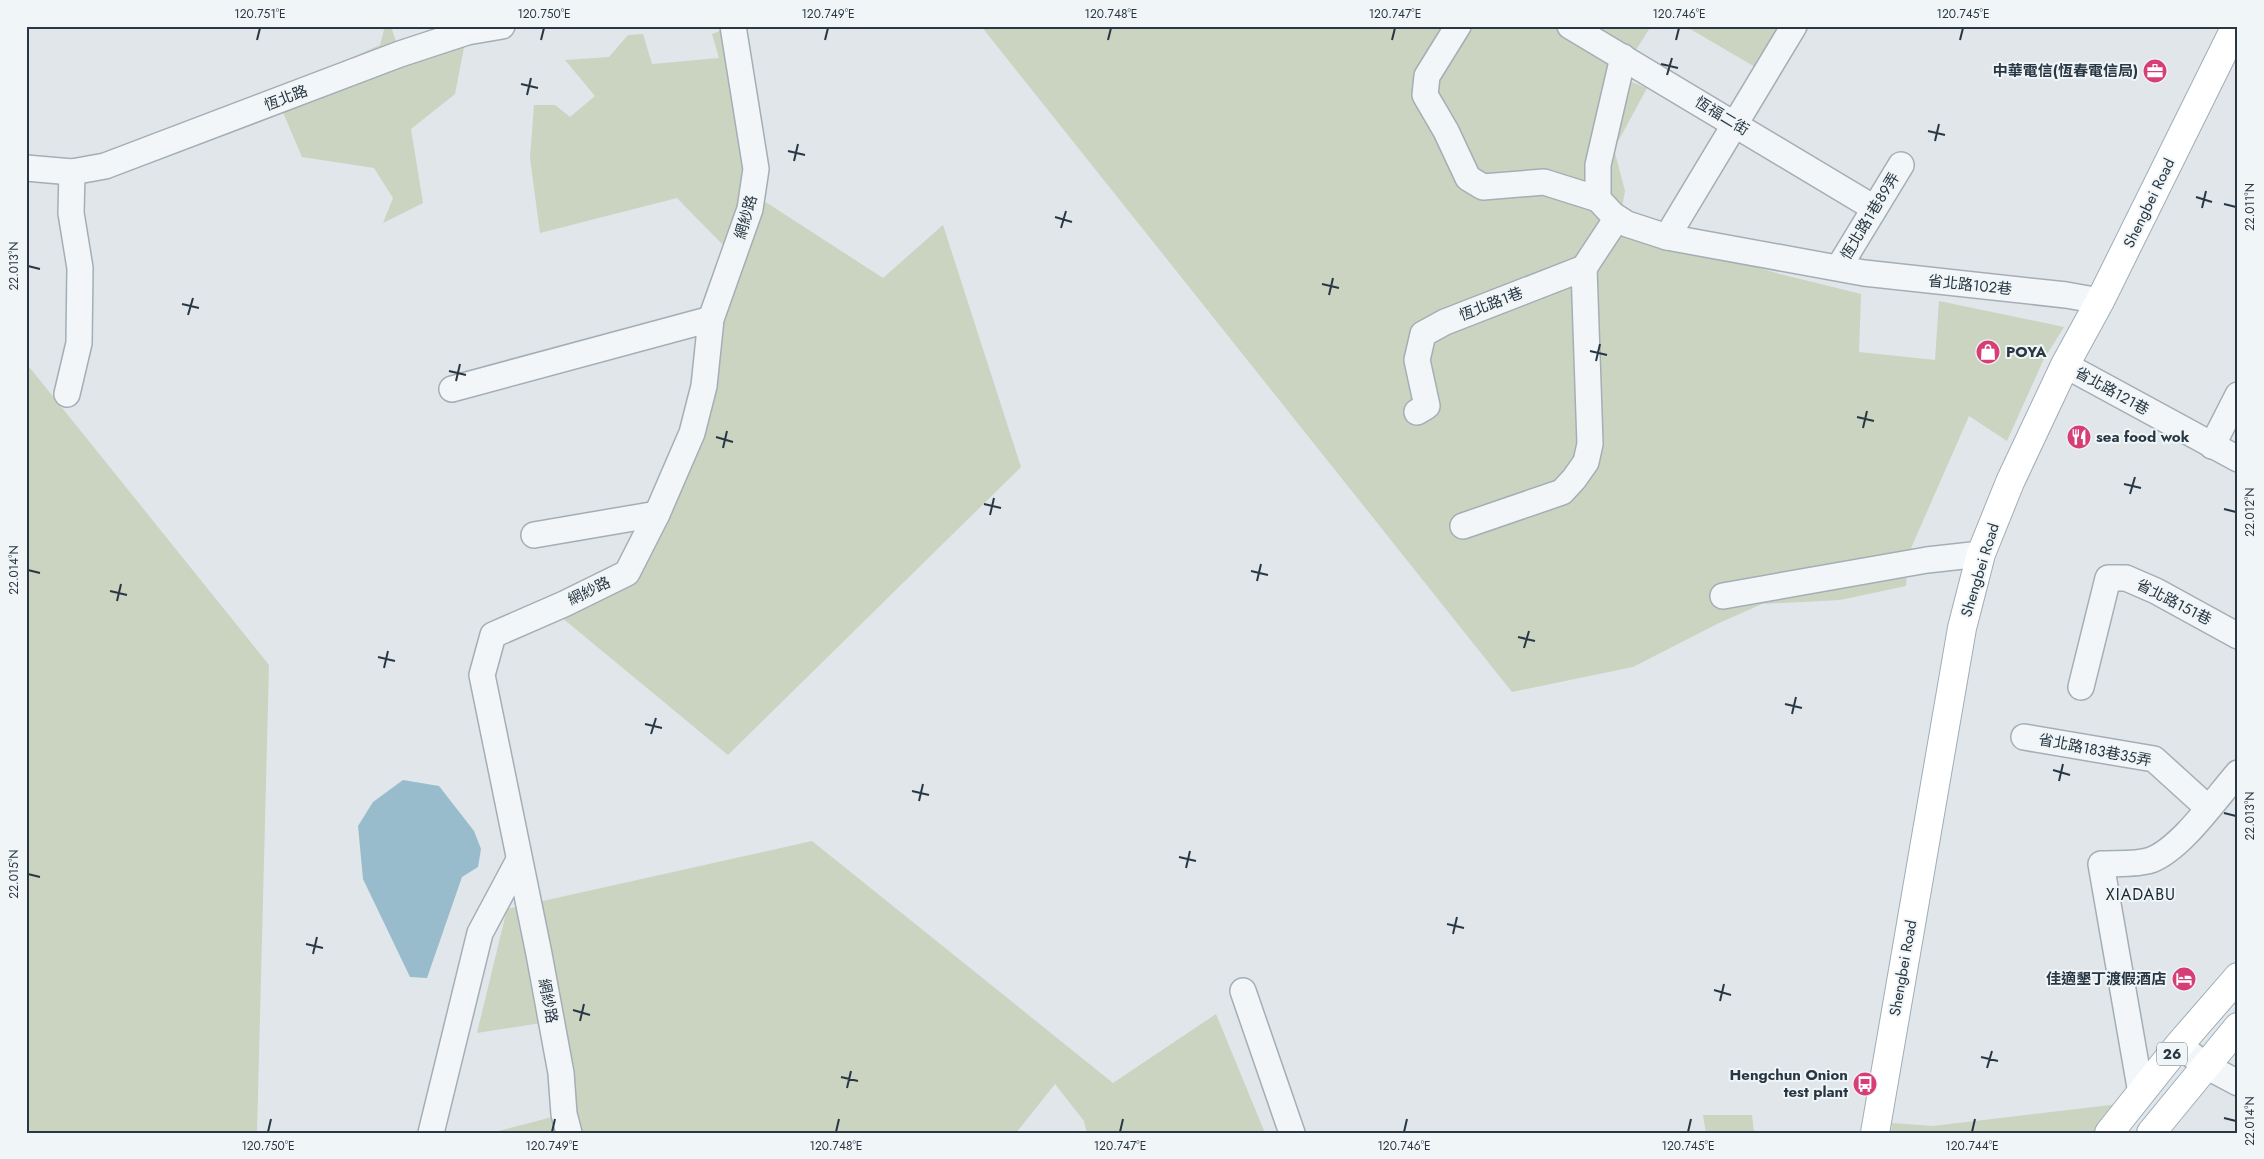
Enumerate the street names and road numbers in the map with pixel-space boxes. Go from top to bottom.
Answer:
street label: 恆北路 [261,80,311,116]
street label: 恆福二街 [1691,91,1753,141]
street label: Shengbei Road [2118,154,2180,252]
street label: 恆北路1巷89弄 [1835,168,1905,264]
street label: 網紗路 [729,192,763,242]
street label: 省北路102巷 [1927,270,2013,300]
street label: 恆北路1巷 [1456,282,1526,326]
street label: 省北路121巷 [2071,361,2153,421]
street label: Shengbei Road [1955,520,2005,620]
street label: 網紗路 [564,571,614,611]
street label: 省北路151巷 [2132,574,2216,630]
street label: 省北路183巷35弄 [2037,728,2153,772]
street label: Shengbei Road [1884,918,1922,1018]
street label: 網紗路 [533,977,563,1025]
road number: 26 [2157,1042,2187,1066]

